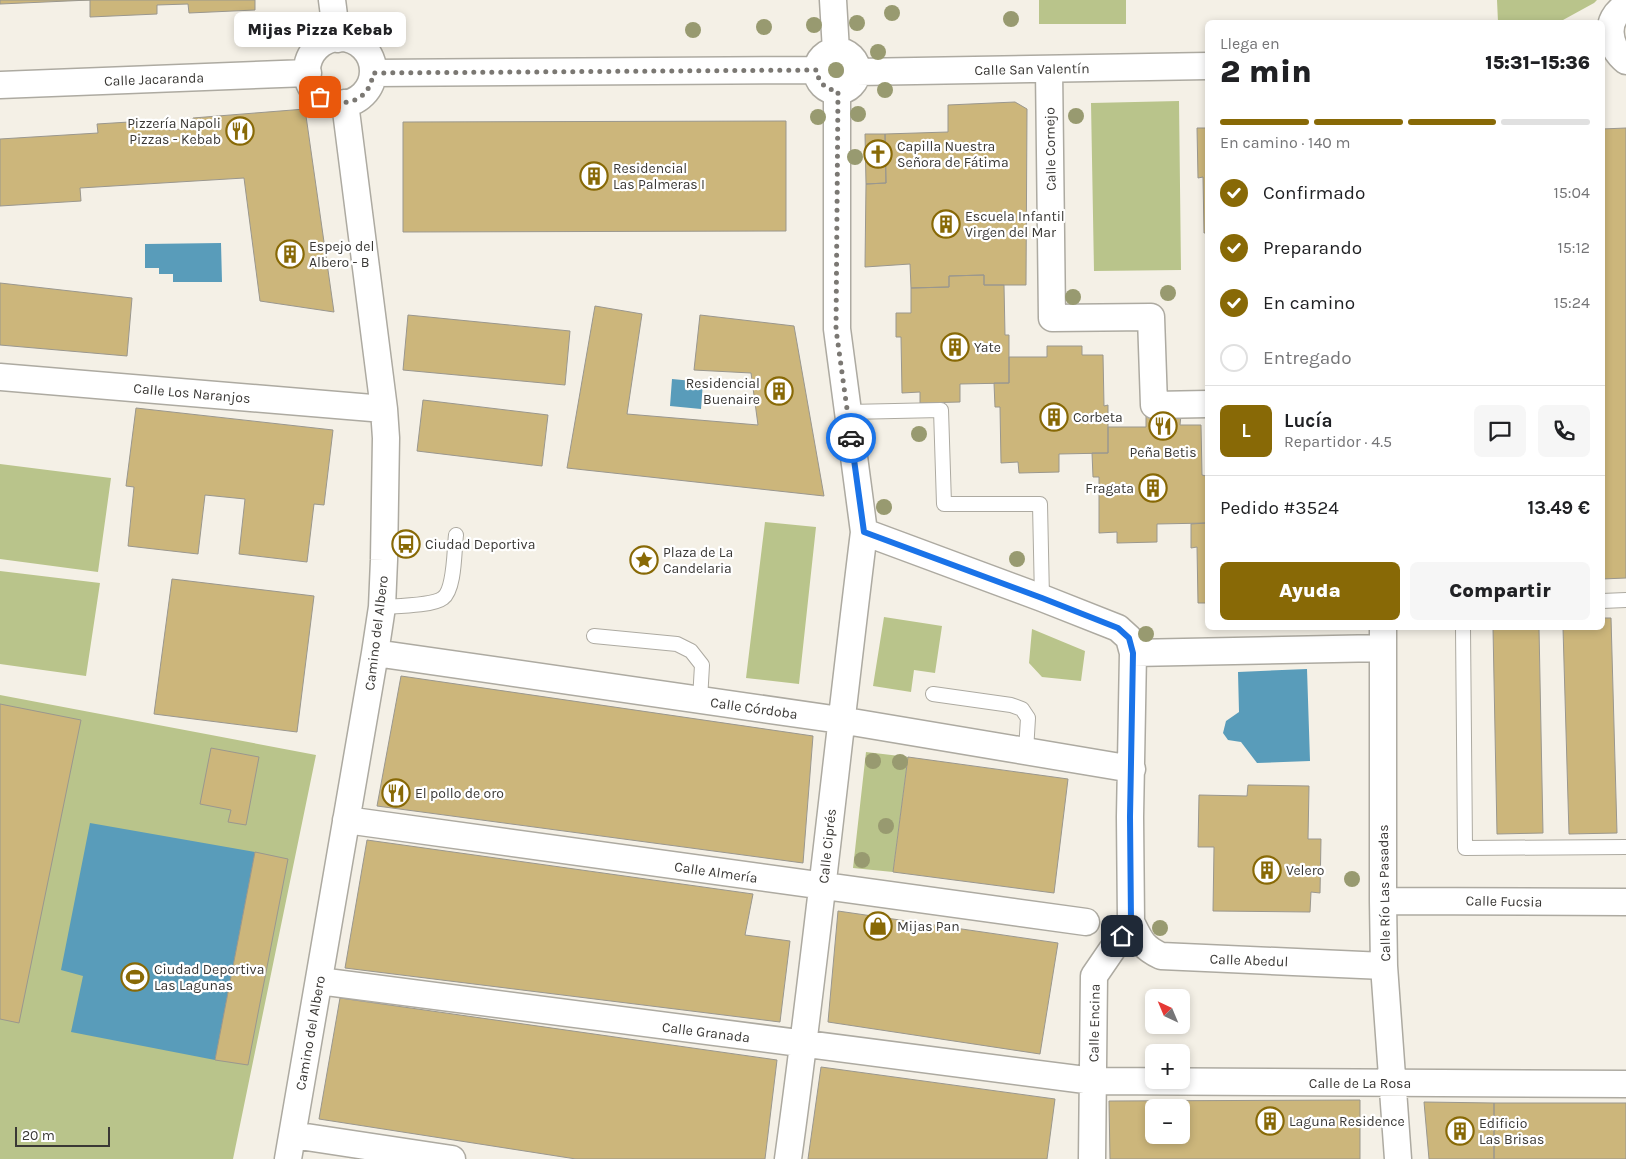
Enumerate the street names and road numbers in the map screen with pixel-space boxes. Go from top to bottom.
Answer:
street label: Calle San Valentín [974,60,1090,79]
street label: Calle Jacaranda [104,69,204,90]
street label: Calle Cornejo [1041,107,1060,191]
street label: Calle Los Naranjos [133,380,251,407]
street label: Camino del Albero [361,575,392,692]
street label: Calle Córdoba [709,694,799,723]
street label: Calle Ciprés [815,808,840,884]
street label: Calle Río Las Pasadas [1375,824,1394,962]
street label: Calle Almería [673,858,759,887]
street label: Calle Fucsia [1466,892,1542,911]
street label: Calle Abedul [1209,951,1289,970]
street label: Camino del Albero [292,975,329,1092]
street label: Calle Encina [1085,984,1104,1062]
street label: Calle Granada [661,1019,751,1046]
street label: Calle de La Rosa [1309,1075,1411,1092]

